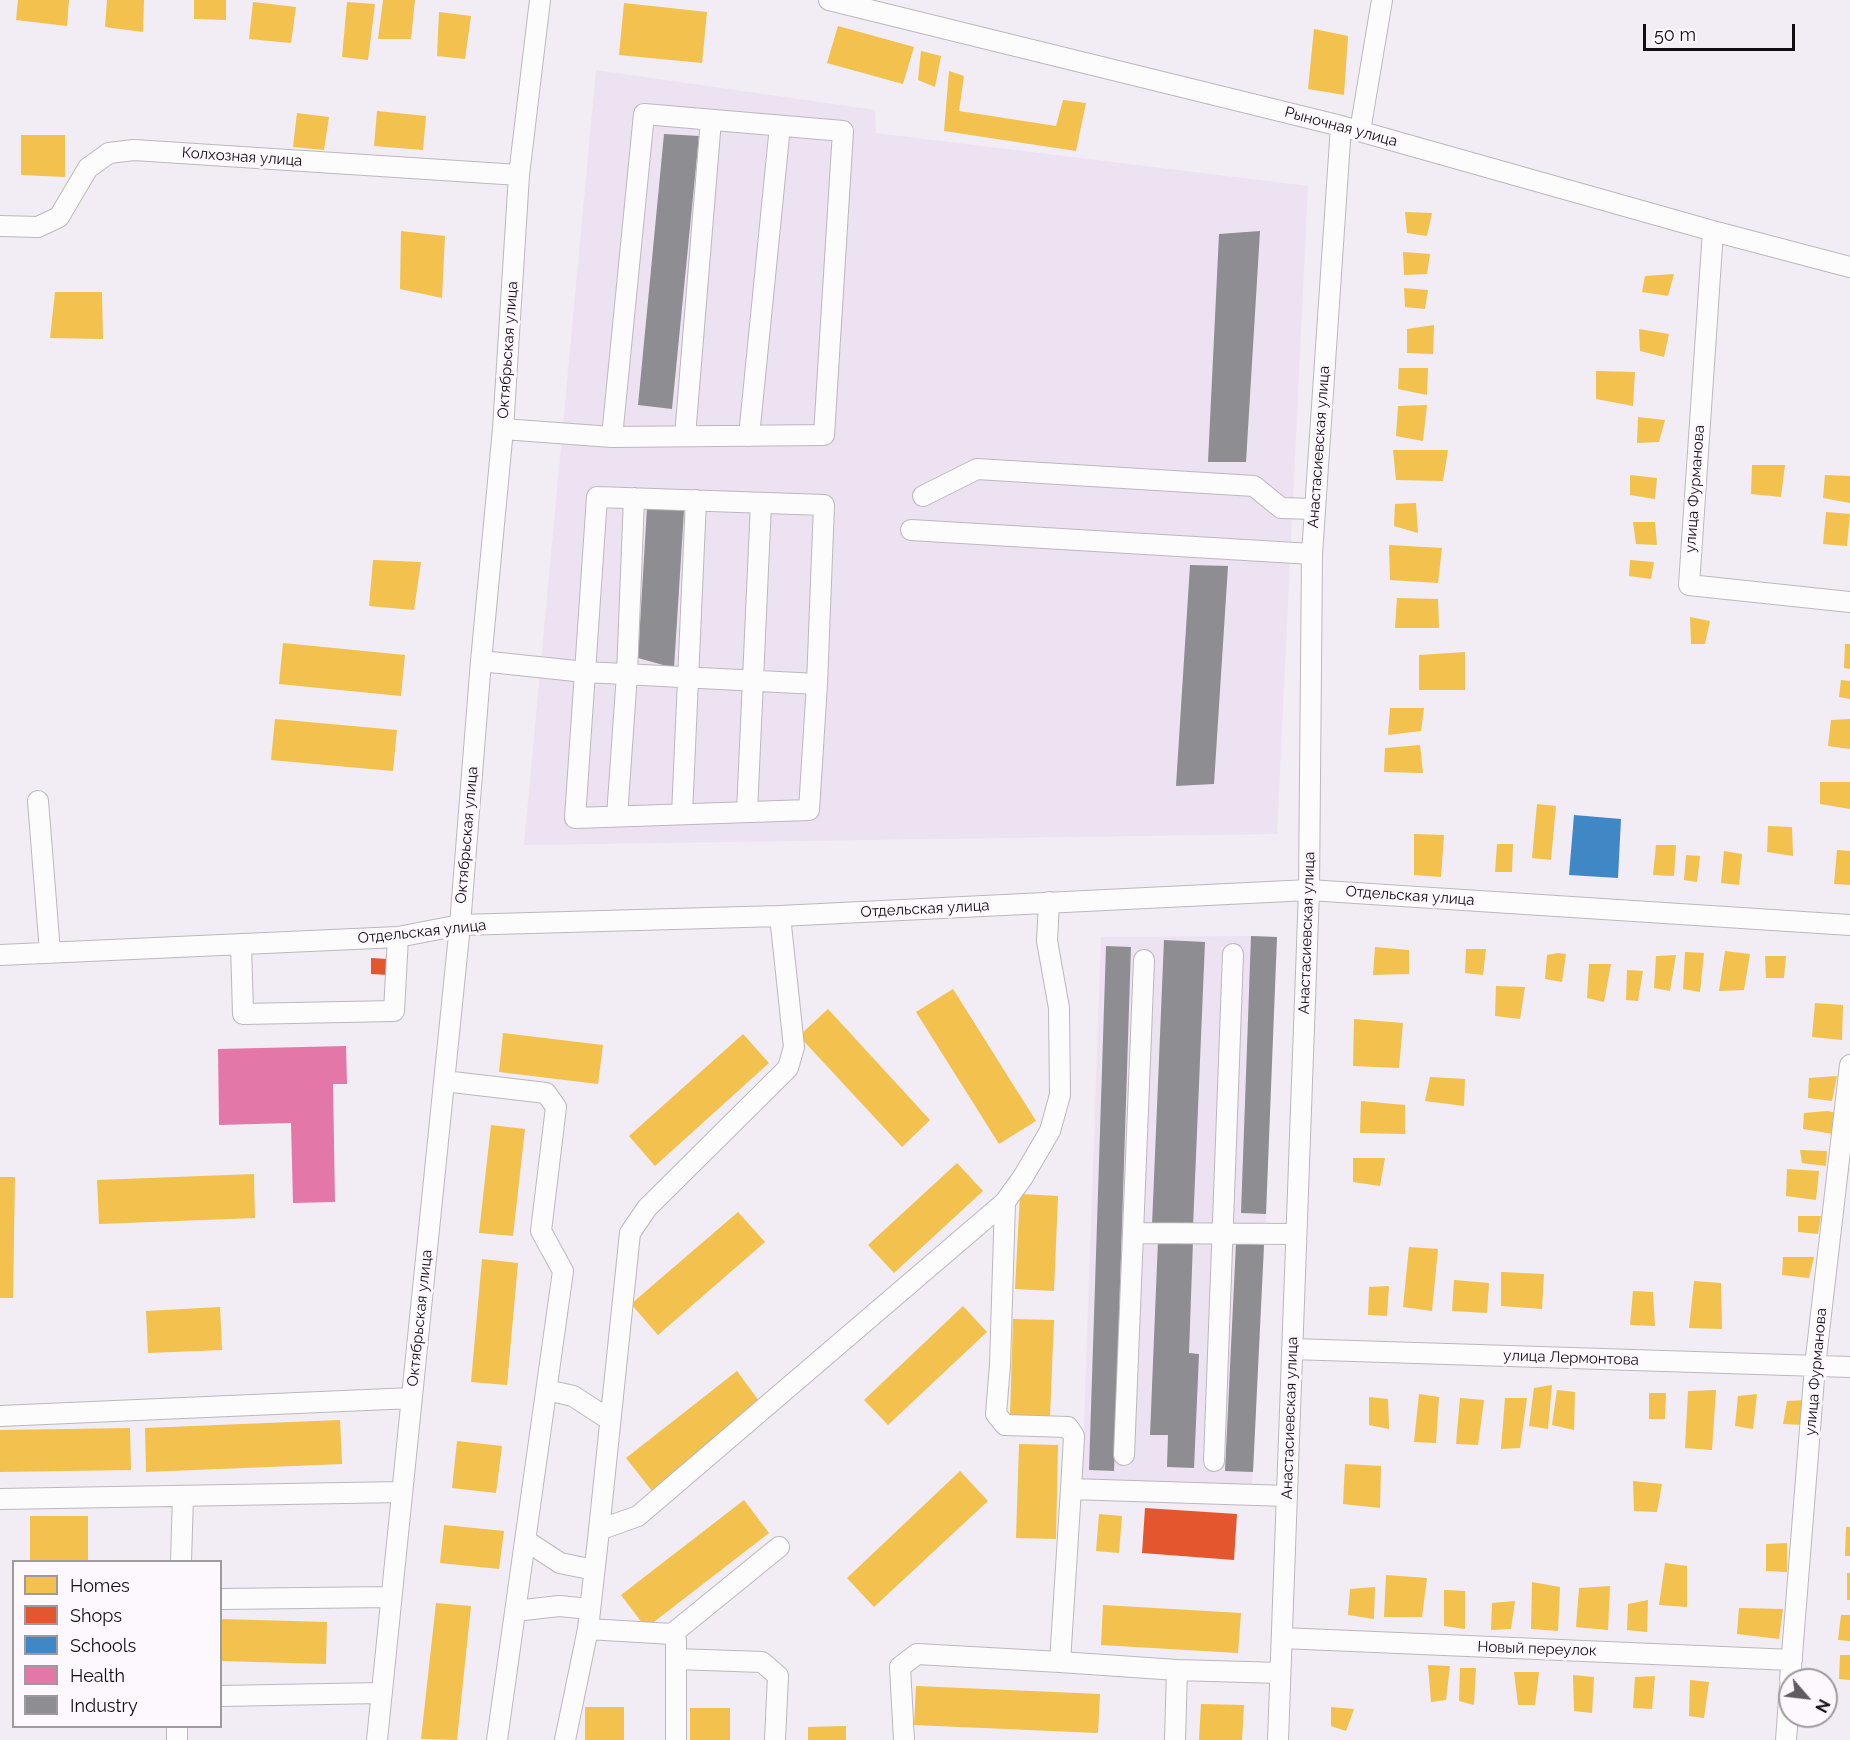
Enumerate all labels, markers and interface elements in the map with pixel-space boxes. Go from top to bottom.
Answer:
scale bar [1646,12,1798,50]
text: 50 m [1654,24,1696,45]
street label: Рыночная улица [1283,103,1399,151]
street label: Колхозная улица [181,144,303,170]
street label: Октябрьская улица [494,281,522,419]
street label: Анастасиевская улица [1304,365,1334,529]
street label: улица Фурманова [1682,424,1708,554]
street label: Октябрьская улица [452,766,482,904]
street label: Анастасиевская улица [1295,851,1319,1015]
street label: Отдельская улица [1345,883,1475,909]
street label: Отдельская улица [860,897,990,921]
street label: Отдельская улица [357,916,487,948]
street label: Октябрьская улица [404,1249,436,1387]
street label: улица Фурманова [1801,1307,1831,1437]
street label: Анастасиевская улица [1278,1336,1302,1500]
street label: улица Лермонтова [1503,1347,1639,1369]
legend [12,1560,222,1728]
text: Homes [70,1575,130,1596]
text: Shops [70,1605,122,1626]
text: Schools [70,1635,136,1656]
street label: Новый переулок [1477,1638,1597,1660]
text: Health [70,1665,125,1686]
north arrow [1778,1668,1838,1728]
text: Industry [70,1695,138,1716]
text: N [1811,1696,1834,1716]

